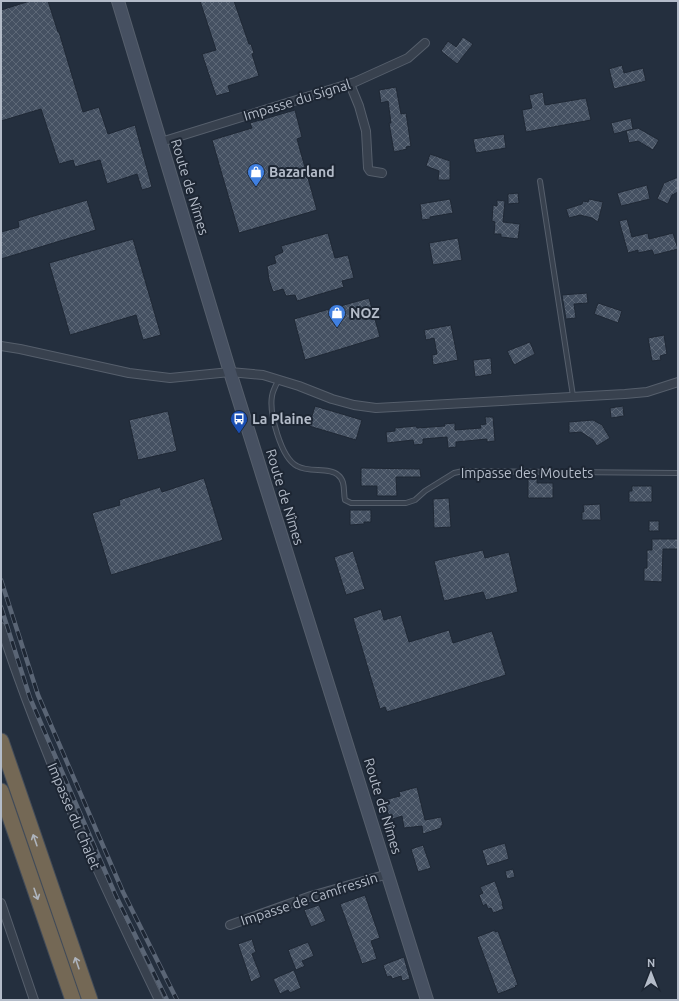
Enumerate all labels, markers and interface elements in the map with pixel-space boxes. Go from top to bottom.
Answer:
street label: Impasse du Signal [241,76,353,124]
street label: Route de Nîmes [168,137,212,237]
shop icon: Bazarland [246,162,266,187]
place label: Bazarland [269,164,335,180]
shop icon: NOZ [327,303,347,328]
place label: NOZ [350,305,380,321]
bus stop icon: La Plaine [229,409,249,434]
place label: La Plaine [252,411,312,427]
street label: Route de Nîmes [263,447,307,547]
street label: Impasse des Moutets [461,465,593,481]
street label: Route de Nîmes [361,756,405,856]
street label: Impasse du Chalet [44,760,104,872]
one-way arrow [31,834,38,847]
street label: Impasse de Camfressin [239,869,379,929]
one-way arrow [33,887,41,899]
north arrow [631,953,671,993]
text: N [647,957,655,969]
one-way arrow [73,958,81,970]

